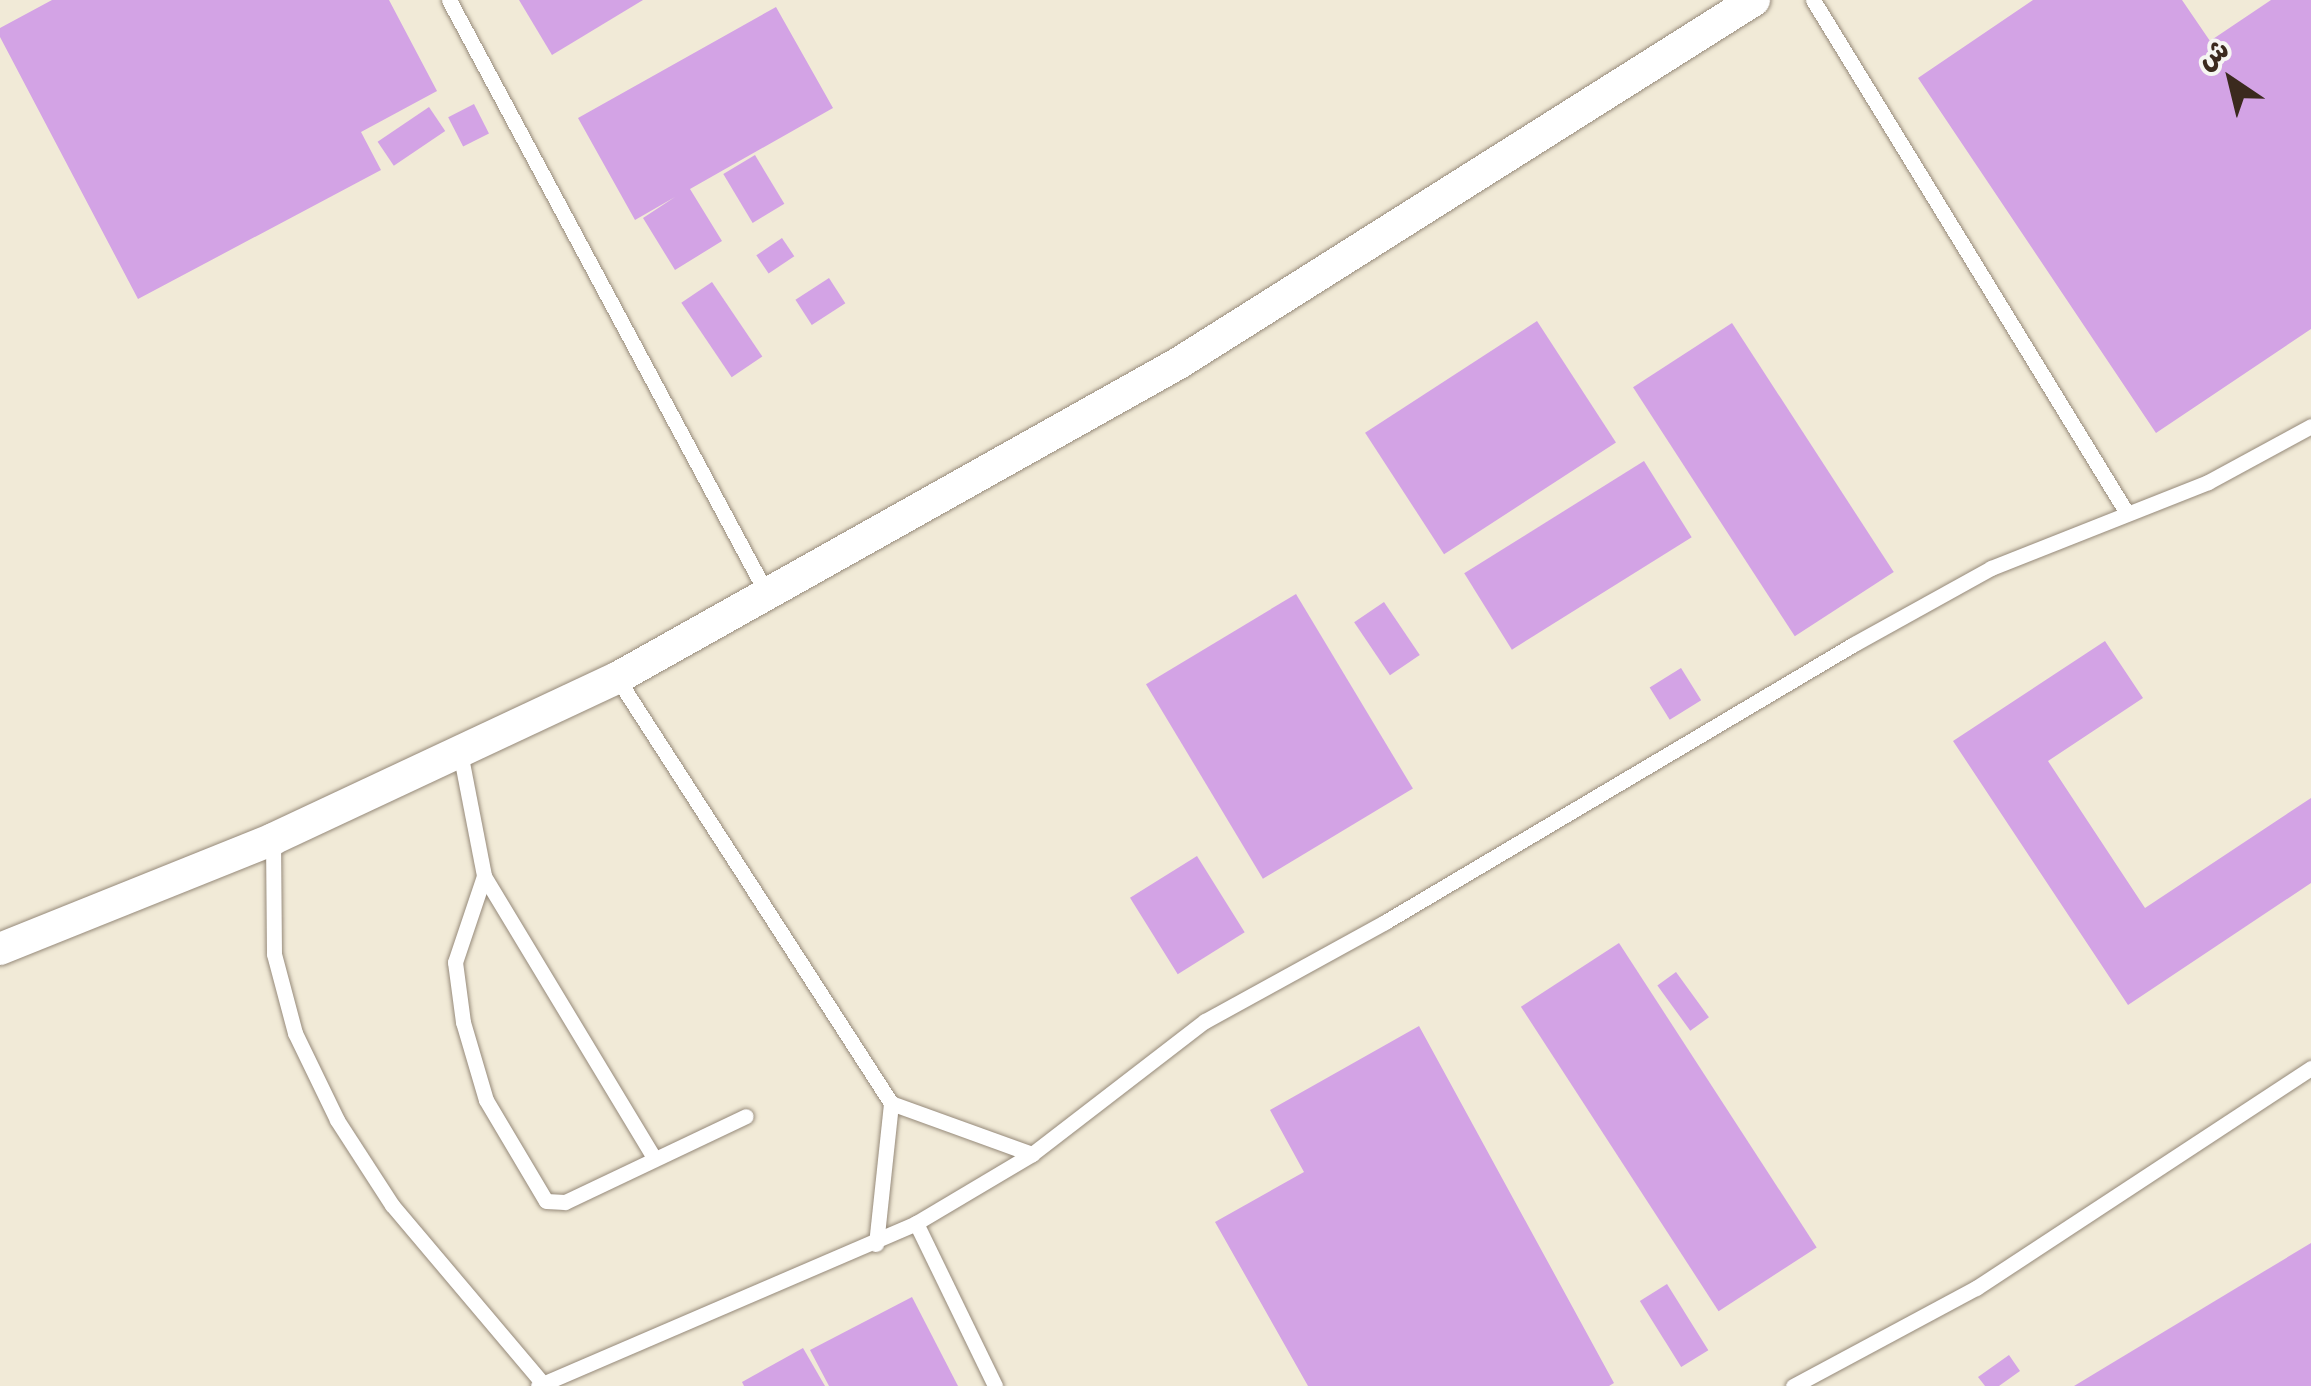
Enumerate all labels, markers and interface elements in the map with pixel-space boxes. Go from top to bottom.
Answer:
north arrow [2181,30,2281,130]
text: ش [2191,33,2236,77]

